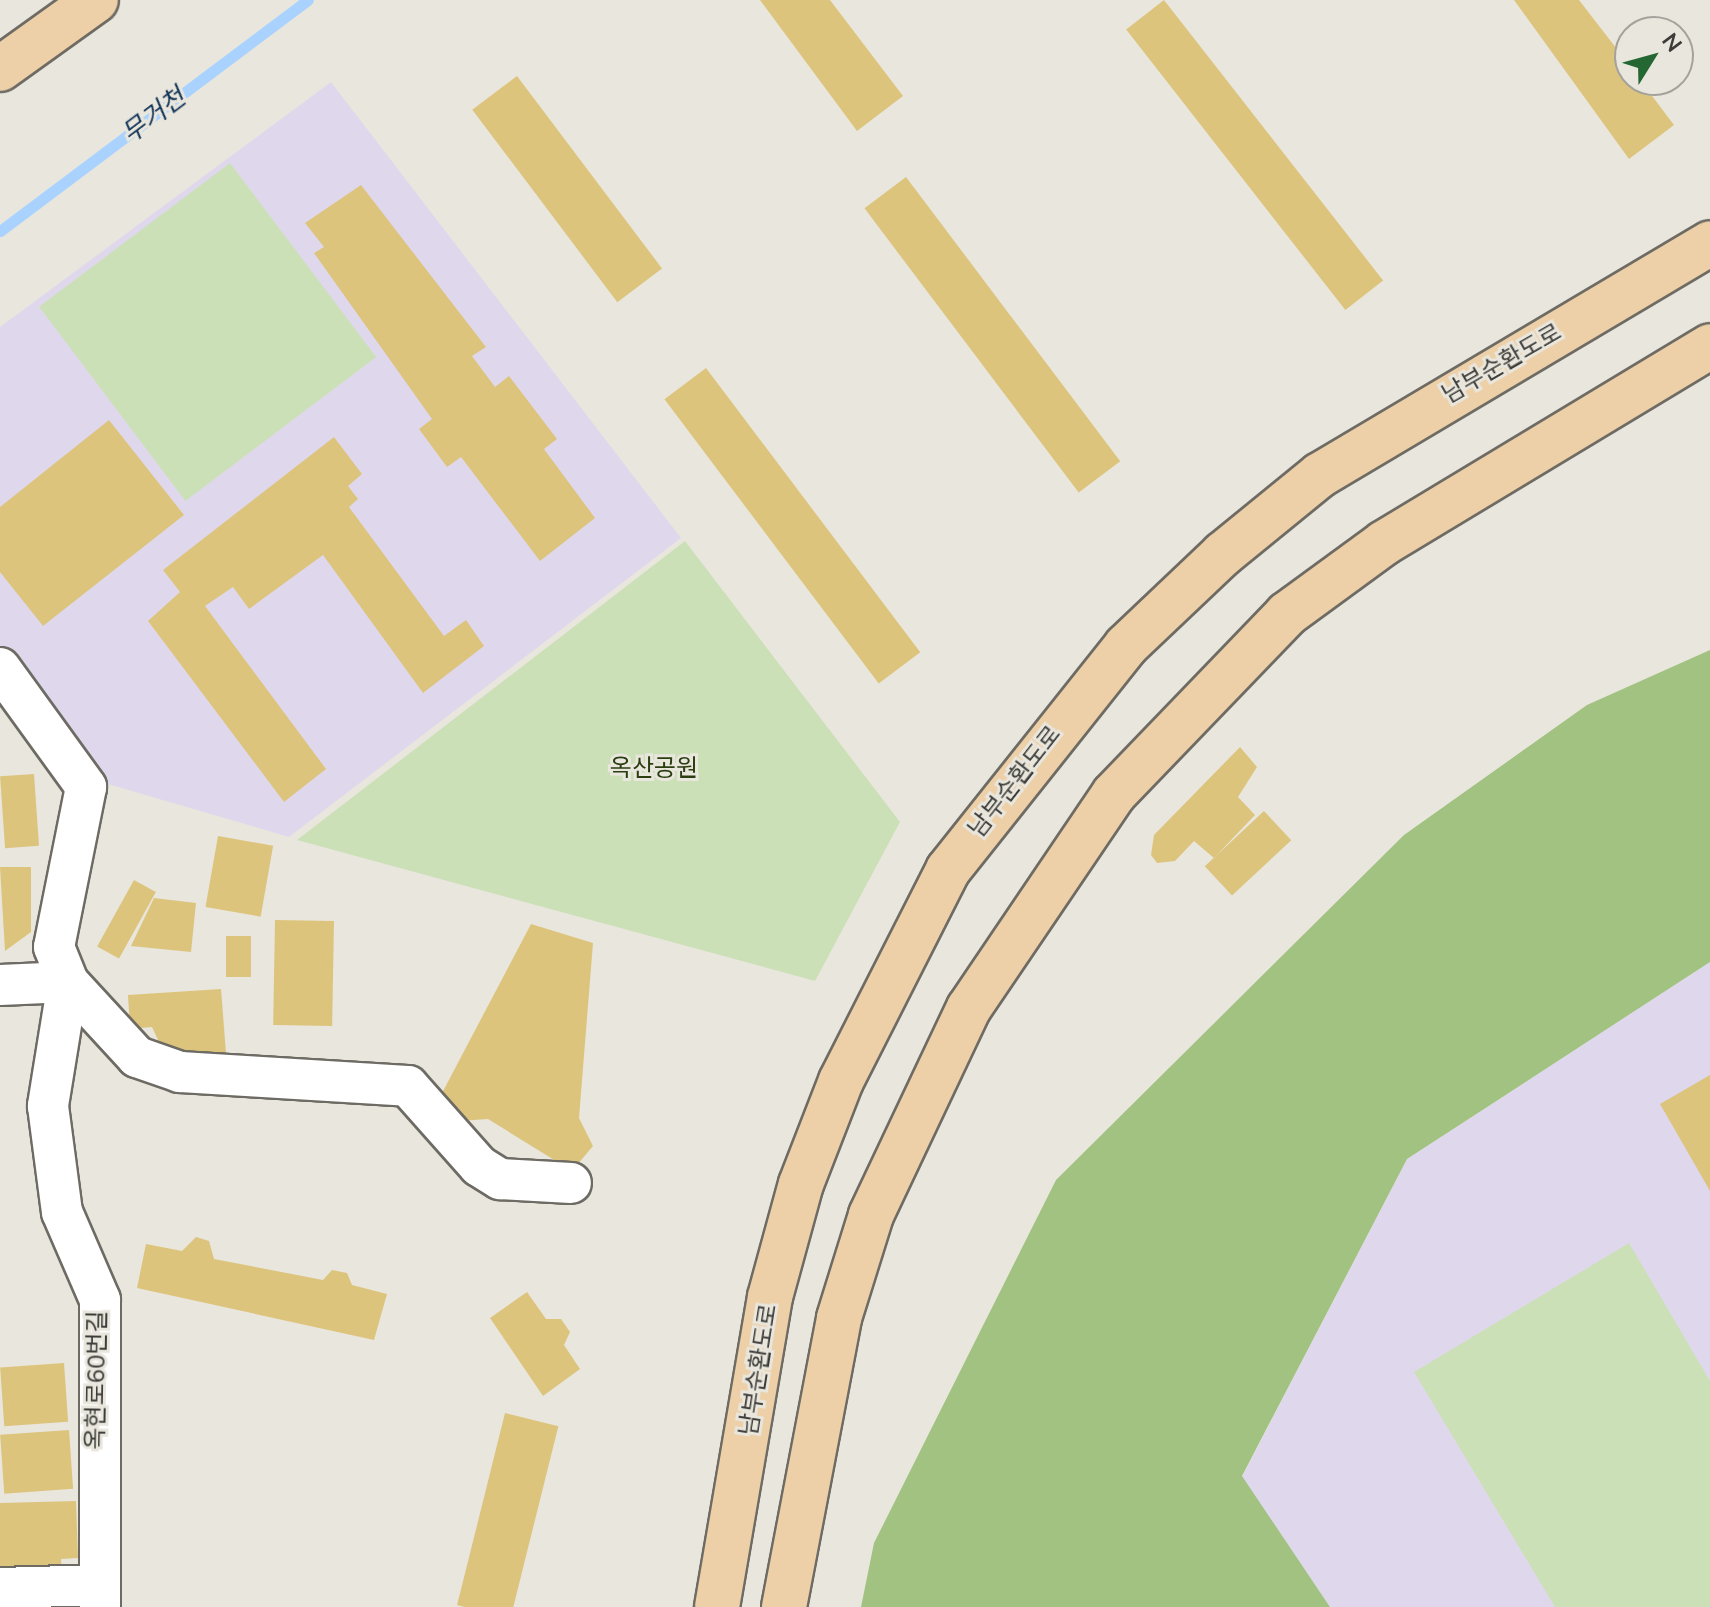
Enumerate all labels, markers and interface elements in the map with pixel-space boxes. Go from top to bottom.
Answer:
north arrow [1614,16,1694,96]
text: N [1655,27,1689,58]
water label: 무거천 [116,82,192,150]
street label: 남부순환도로 [1437,318,1567,410]
street label: 남부순환도로 [963,721,1067,843]
park label: 옥산공원 [610,755,698,783]
street label: 남부순환도로 [734,1302,784,1438]
street label: 옥현로60번길 [81,1310,113,1450]

